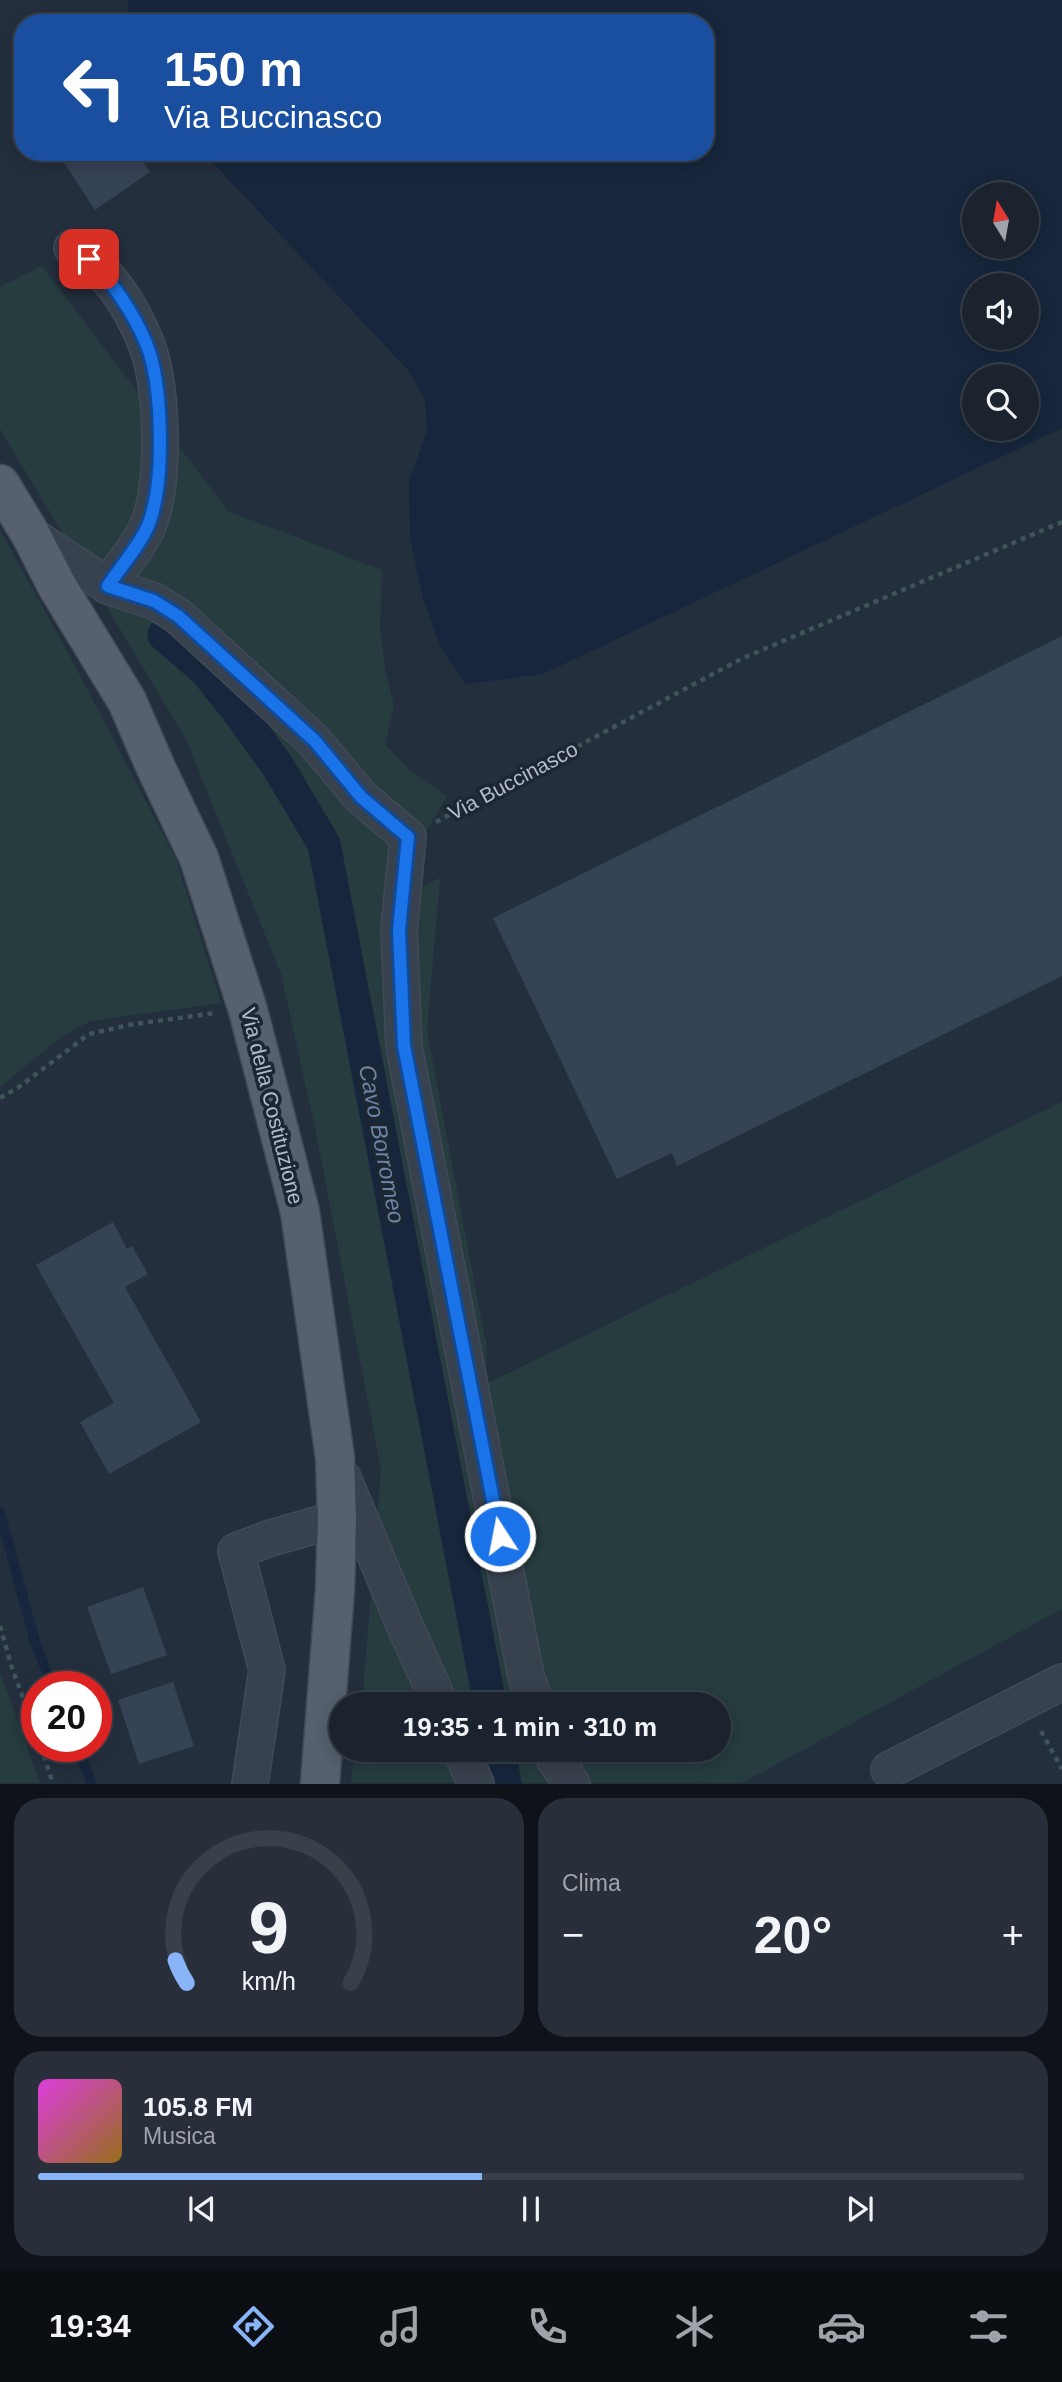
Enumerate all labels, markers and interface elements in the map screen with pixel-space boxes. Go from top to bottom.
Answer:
icon: left [49,42,140,133]
text: 150 m [164,42,303,96]
text: Via Buccinasco [164,99,382,135]
north arrow [962,182,1040,259]
map controls [962,182,1039,441]
pin [59,229,119,289]
icon: arrive [70,240,108,278]
button: sound [962,273,1039,350]
button: search [962,364,1039,441]
street label: Via Buccinasco [444,737,581,824]
street label: Via della Costituzione [237,1005,308,1206]
water label: Cavo Borromeo [354,1062,410,1226]
position arrow [463,1499,537,1573]
speed limit sign: 20 [21,1671,112,1762]
text: 19:35 · 1 min · 310 m [403,1712,657,1742]
text: Clima [562,1870,621,1896]
text: 9 [249,1888,289,1969]
text: 20° [754,1906,832,1964]
text: − [562,1914,584,1956]
text: + [1002,1914,1024,1956]
text: km/h [242,1967,296,1995]
text: 105.8 FM [143,2092,253,2122]
text: Musica [143,2123,216,2149]
icon: previous [183,2190,221,2228]
icon: pause [512,2190,550,2228]
icon: next [841,2190,879,2228]
icon: directions [229,2302,278,2351]
icon: music [376,2302,425,2351]
icon: phone [523,2302,572,2351]
icon: climate [670,2302,719,2351]
icon: car [817,2302,866,2351]
icon: filters [964,2302,1013,2351]
text: 19:34 [49,2308,131,2344]

